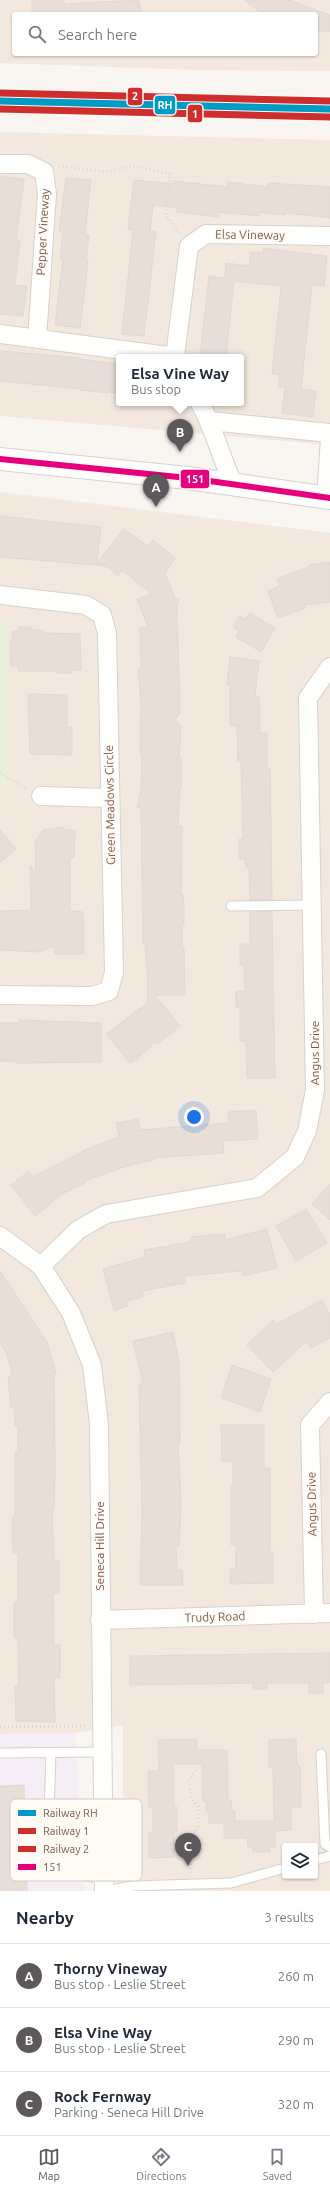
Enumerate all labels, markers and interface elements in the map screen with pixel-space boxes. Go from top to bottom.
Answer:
search box [12,12,318,56]
icon: search [26,23,48,45]
text: Search here [58,26,137,43]
line badge: 2 [127,87,143,106]
text: 2 [132,90,138,102]
line badge: RH [154,95,176,115]
text: RH [157,99,173,111]
line badge: 1 [187,104,203,123]
text: 1 [192,108,198,120]
street label: Pepper Vineway [34,188,51,276]
street label: Elsa Vineway [215,227,285,242]
popup [116,354,244,406]
text: Elsa Vine Way [131,365,229,382]
text: Bus stop [131,382,181,396]
pin: B [167,419,193,452]
line badge: 151 [180,469,210,489]
text: 151 [186,473,204,485]
pin: A [143,474,169,507]
street label: Green Meadows Circle [102,745,117,865]
street label: Angus Drive [308,1021,321,1085]
your location [184,1107,204,1127]
street label: Angus Drive [304,1472,319,1536]
street label: Seneca Hill Drive [93,1501,106,1591]
street label: Trudy Road [184,1609,246,1624]
legend [10,1799,142,1881]
text: Railway RH [43,1807,98,1819]
text: Railway 1 [43,1825,89,1837]
pin: C [175,1833,201,1866]
text: Railway 2 [43,1843,89,1855]
map controls [282,1843,318,1879]
button: layers [282,1843,318,1879]
text: 151 [43,1861,62,1873]
text: Nearby [16,1908,74,1927]
text: 3 results [264,1910,314,1924]
text: Thorny Vineway [54,1960,167,1977]
text: A [24,1969,34,1983]
text: 260 m [278,1969,314,1983]
text: Bus stop · Leslie Street [54,1977,186,1991]
text: Elsa Vine Way [54,2024,152,2041]
text: B [25,2033,33,2047]
text: 290 m [278,2033,314,2047]
text: Bus stop · Leslie Street [54,2041,186,2055]
text: Rock Fernway [54,2088,151,2105]
text: C [25,2097,33,2111]
text: 320 m [278,2097,314,2111]
text: Parking · Seneca Hill Drive [54,2105,204,2119]
tab: Map [38,2146,60,2182]
tab: Directions [136,2146,186,2182]
tab: Saved [263,2146,292,2182]

